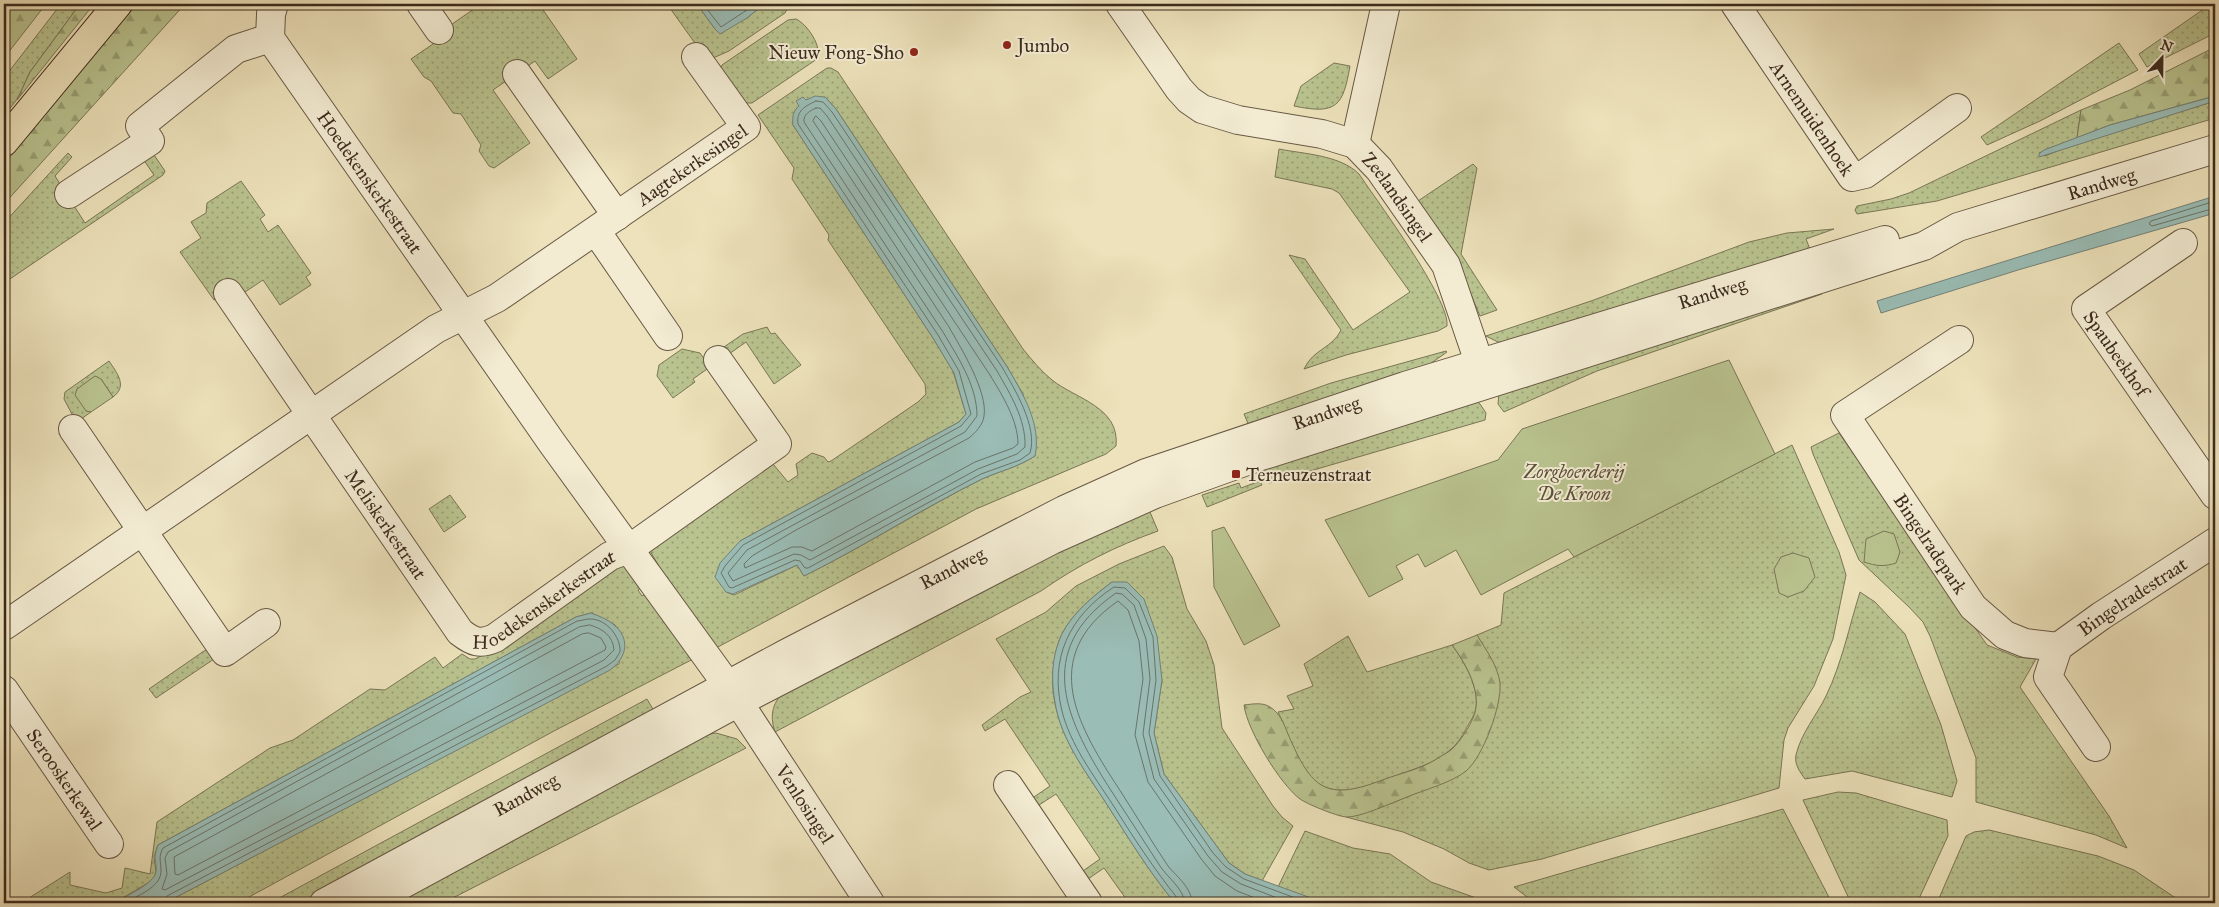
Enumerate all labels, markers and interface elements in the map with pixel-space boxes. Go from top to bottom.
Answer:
north arrow [2136,32,2186,82]
place label: Jumbo [1015,34,1069,58]
text: N [2158,36,2175,57]
marker: Jumbo [1001,39,1013,51]
place label: Nieuw Fong-Sho [769,41,904,65]
marker: Nieuw Fong-Sho [908,46,920,58]
street label: Arnemuidenhoek [1764,56,1859,181]
street label: Hoedekenskerkestraat [312,106,428,258]
street label: Aagtekerkesingel [632,118,752,211]
street label: Zeelandsingel [1357,148,1438,247]
street label: Randweg [2065,163,2139,205]
street label: Randweg [1675,272,1750,314]
street label: Spaubeekhof [2079,306,2155,403]
street label: Randweg [1289,391,1364,435]
park label: Zorgboerderij De Kroon [1523,460,1626,505]
place label: Terneuzenstraat [1246,463,1372,486]
street label: Meliskerkestraat [340,465,432,584]
marker: Terneuzenstraat [1230,468,1242,480]
street label: Bingelradepark [1889,489,1972,599]
street label: Randweg [916,542,989,595]
street label: Hoedekenskerkestraat [472,544,618,654]
street label: Bingelradestraat [2073,552,2192,641]
street label: Serooskerkewal [22,724,108,835]
street label: Venlosingel [770,760,839,848]
street label: Randweg [489,768,563,821]

